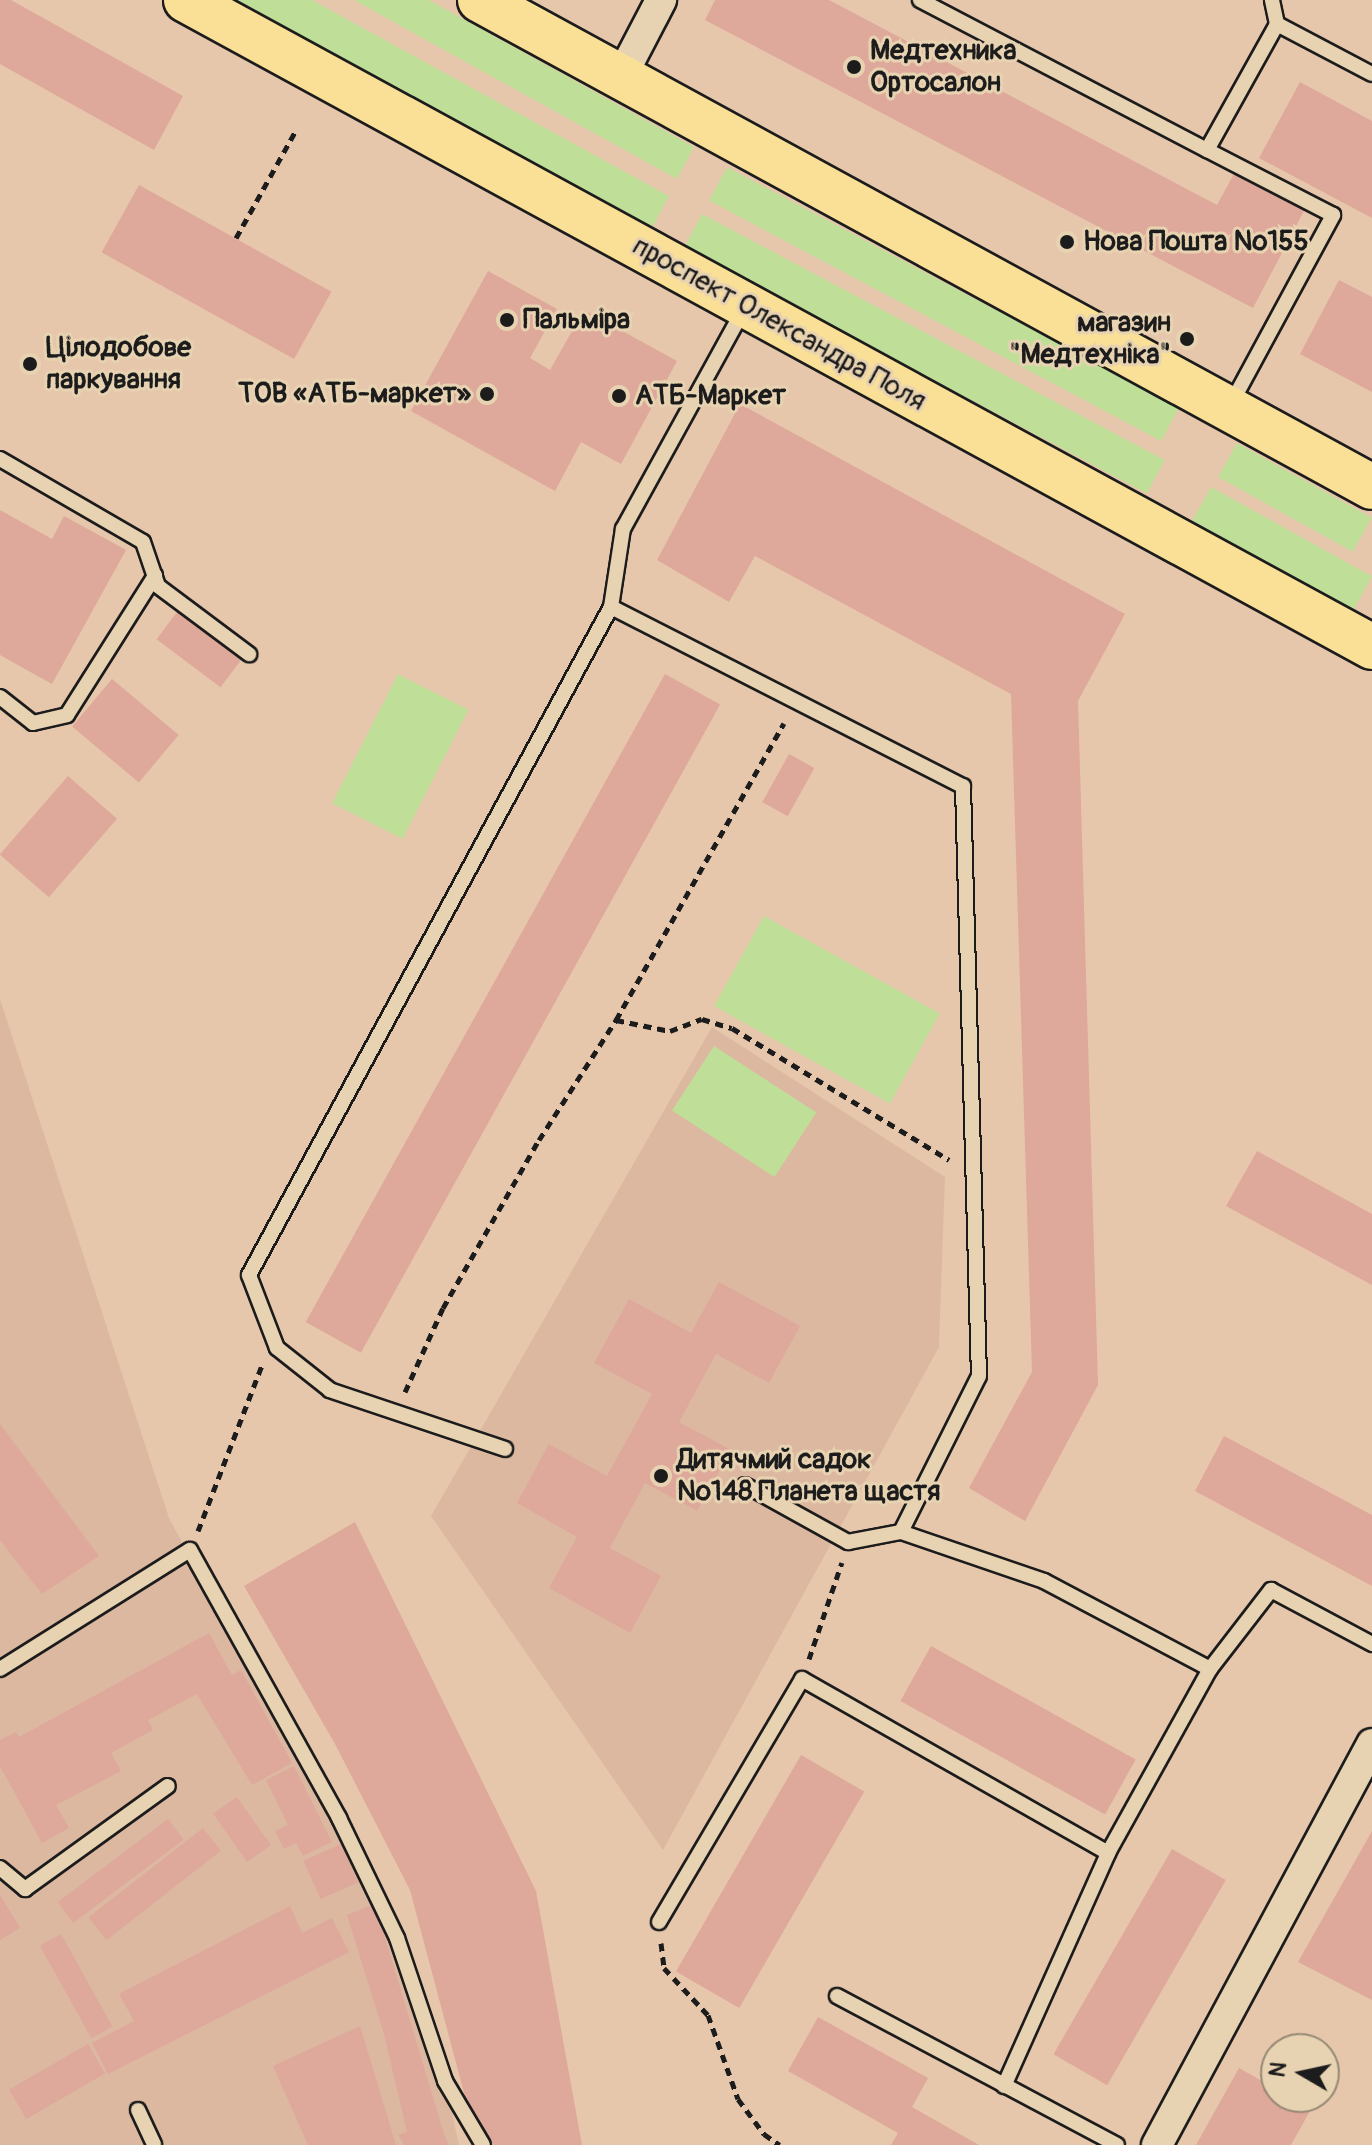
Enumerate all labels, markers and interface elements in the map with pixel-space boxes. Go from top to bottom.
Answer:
place label: Медтехника Ортосалон [870,34,1016,100]
marker: Медтехника Ортосалон [845,58,863,76]
place label: Нова Пошта №155 [1083,225,1309,259]
street label: проспект Олександра Поля [626,229,932,419]
marker: Нова Пошта №155 [1058,233,1076,251]
place label: Пальміра [523,303,630,337]
place label: магазин "Медтехніка" [1009,306,1171,372]
marker: Пальміра [498,311,516,329]
marker: магазин "Медтехніка" [1178,330,1196,348]
place label: Цілодобове паркування [46,331,191,397]
marker: Цілодобове паркування [21,355,39,373]
place label: ТОВ «АТБ-маркет» [238,377,471,411]
place label: АТБ-Маркет [635,379,786,413]
marker: ТОВ «АТБ-маркет» [478,385,496,403]
marker: АТБ-Маркет [610,387,628,405]
place label: Дитячмий садок №148 Планета щастя [677,1443,940,1509]
marker: Дитячмий садок №148 Планета щастя [652,1467,670,1485]
north arrow [1260,2033,1340,2113]
text: N [1263,2060,1293,2079]

